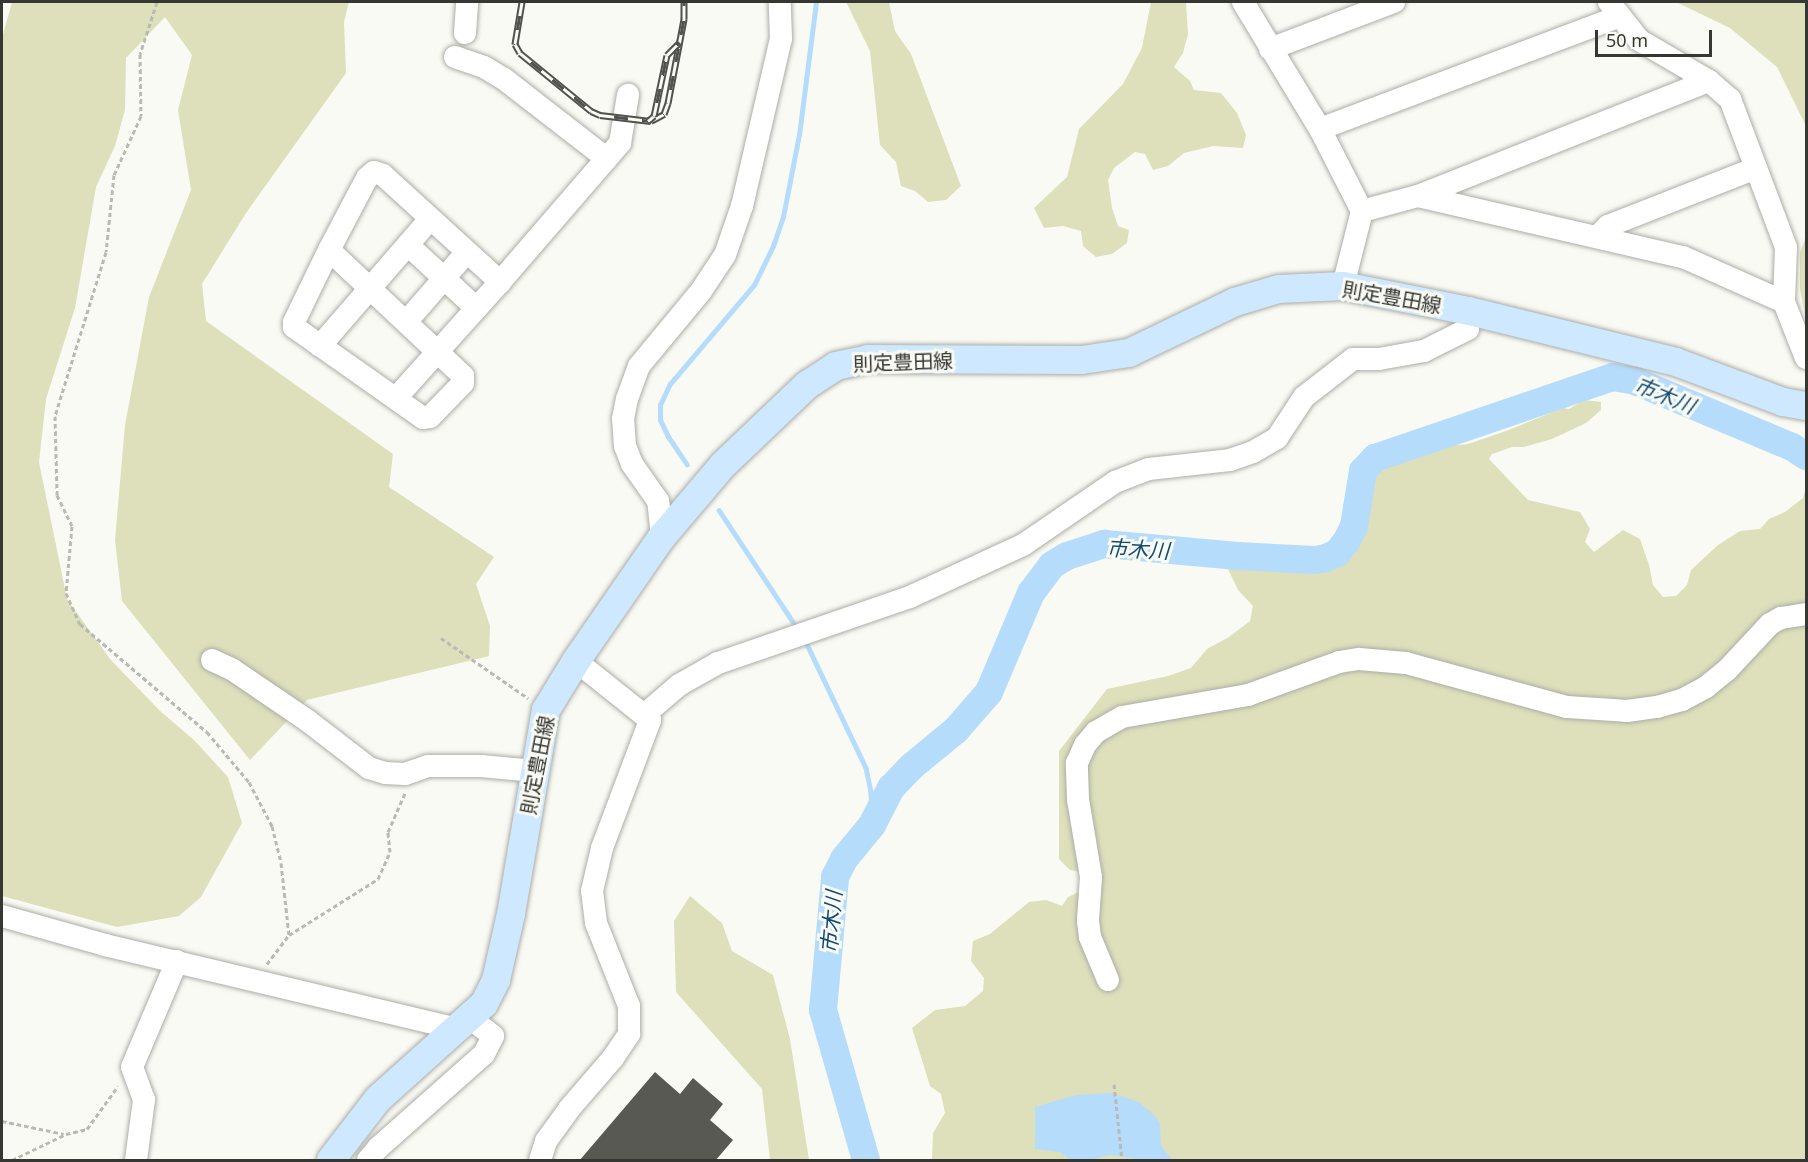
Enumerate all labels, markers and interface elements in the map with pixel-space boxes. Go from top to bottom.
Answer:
scale bar [1598,18,1715,56]
text: 50 m [1606,28,1648,52]
street label: 則定豊田線 [1341,276,1443,318]
street label: 則定豊田線 [853,348,953,376]
water label: 市木川 [1631,372,1699,418]
water label: 市木川 [1106,535,1170,563]
street label: 則定豊田線 [516,714,558,816]
water label: 市木川 [816,890,846,954]

